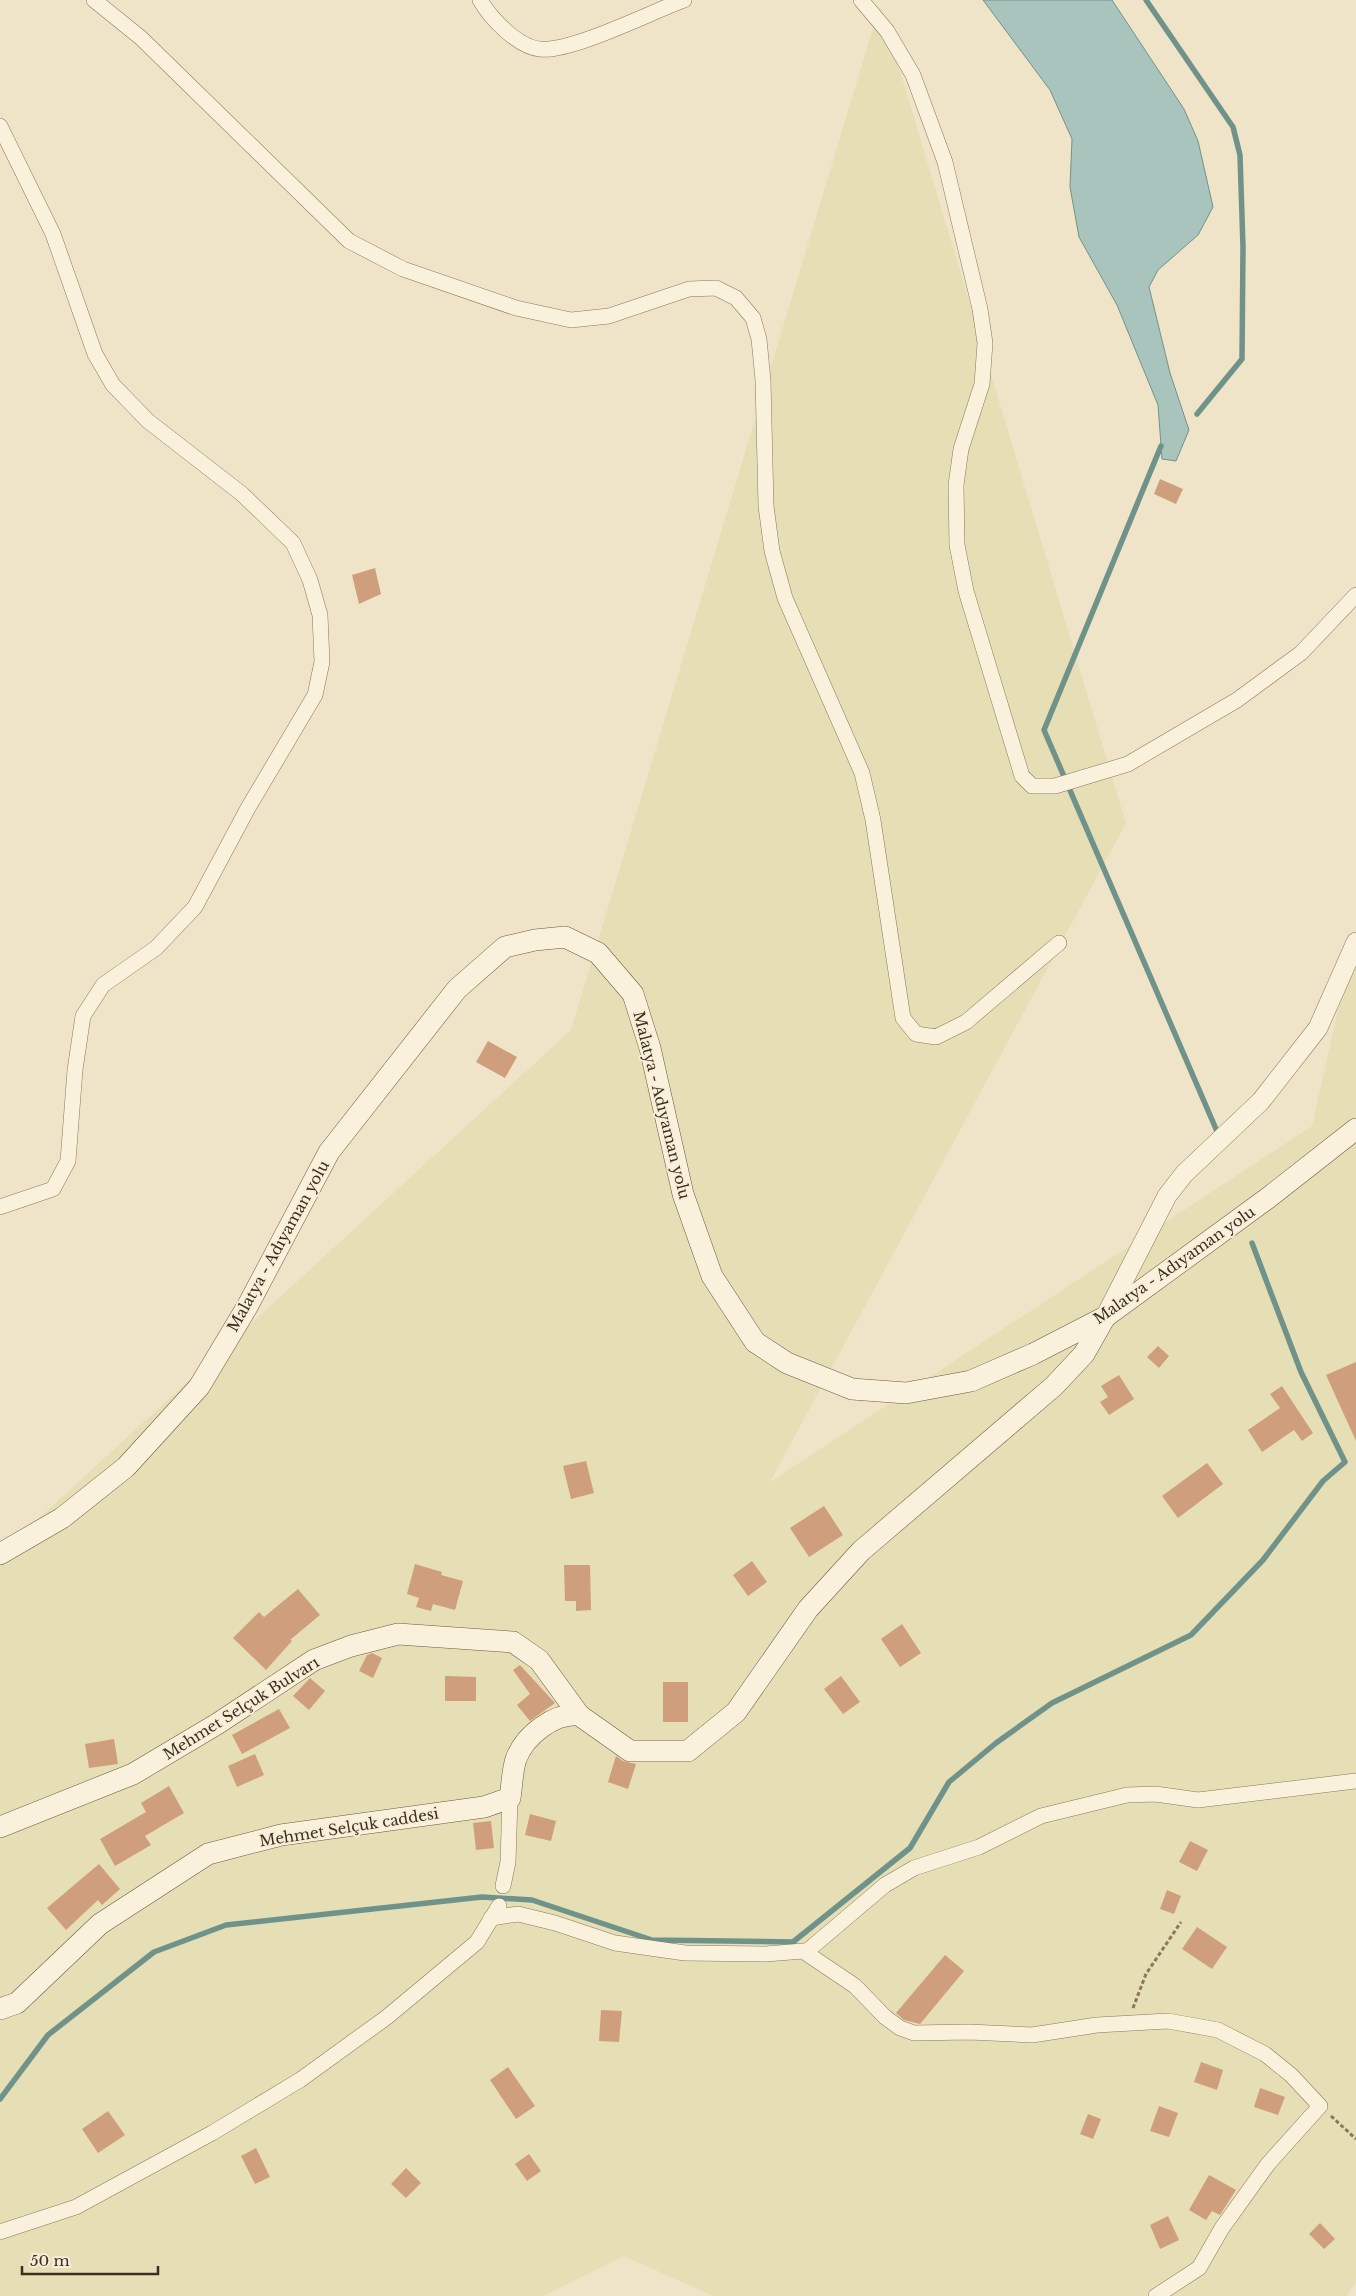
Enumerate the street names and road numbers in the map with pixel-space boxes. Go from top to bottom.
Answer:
street label: Malatya - Adıyaman yolu [629,1009,695,1201]
street label: Malatya - Adıyaman yolu [223,1157,333,1335]
street label: Malatya - Adıyaman yolu [1090,1202,1258,1328]
street label: Mehmet Selçuk Bulvarı [160,1652,322,1764]
street label: Mehmet Selçuk caddesi [258,1803,440,1851]

